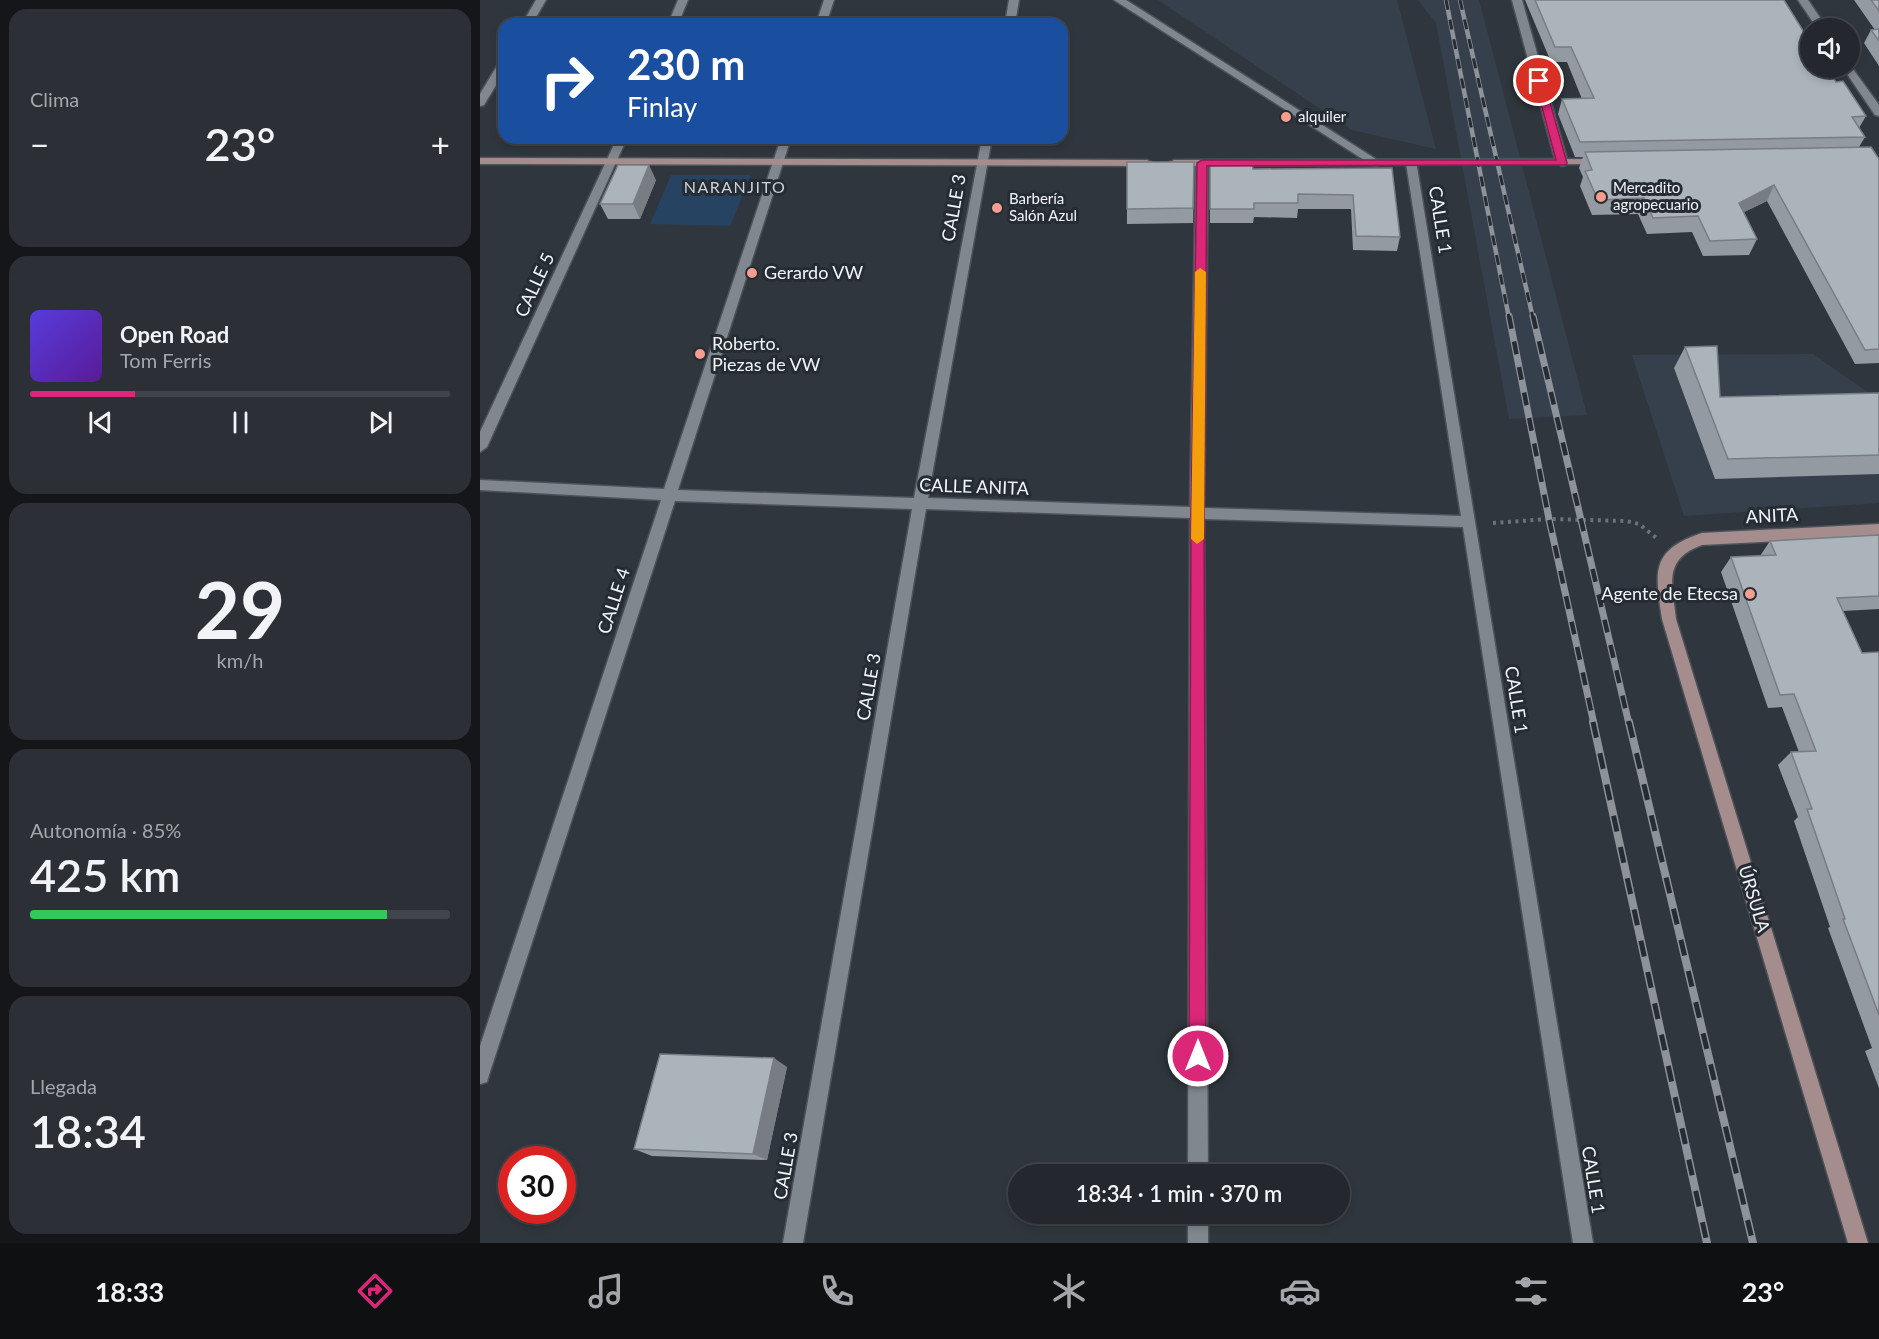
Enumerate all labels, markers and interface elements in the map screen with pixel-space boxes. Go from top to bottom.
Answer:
map controls [1800,18,1860,78]
button: sound [1800,18,1860,78]
text: 230 m [627,39,745,89]
icon: right [528,42,606,120]
pin [1513,55,1564,106]
icon: arrive [1522,64,1555,97]
text: Clima [30,87,79,111]
text: Finlay [627,90,697,123]
place label: alquiler [1298,107,1347,125]
marker: alquiler [1279,110,1293,124]
text: 23° [205,117,275,171]
text: − [30,124,49,164]
text: + [431,124,450,164]
street label: CALLE 3 [936,172,970,243]
district label: NARANJITO [684,177,786,196]
place label: Mercadito agropecuario [1613,178,1699,213]
street label: CALLE 1 [1425,184,1457,255]
place label: Barbería Salón Azul [1009,189,1077,224]
marker: Mercadito agropecuario [1594,190,1608,204]
marker: Barbería Salón Azul [990,201,1004,215]
street label: CALLE 5 [510,249,558,320]
place label: Gerardo VW [764,261,864,283]
marker: Gerardo VW [745,266,759,280]
text: Open Road [120,321,229,348]
place label: Roberto. Piezas de VW [712,332,821,375]
marker: Roberto. Piezas de VW [693,347,707,361]
text: Tom Ferris [120,348,211,372]
icon: previous [84,406,117,439]
icon: pause [224,406,257,439]
icon: next [364,406,397,439]
street label: CALLE ANITA [919,473,1030,499]
street label: ANITA [1745,503,1800,527]
text: 29 [195,562,285,656]
street label: CALLE 4 [592,565,634,636]
place label: Agente de Etecsa [1601,582,1738,604]
marker: Agente de Etecsa [1743,587,1757,601]
text: km/h [217,648,263,672]
street label: CALLE 3 [851,651,885,722]
street label: CALLE 1 [1501,664,1533,735]
text: Autonomía · 85% [30,818,181,842]
text: 425 km [30,848,180,902]
street label: ÚRSULA [1734,863,1776,936]
position arrow [1166,1024,1230,1088]
text: Llegada [30,1074,97,1098]
text: 18:34 [30,1104,146,1158]
street label: CALLE 3 [768,1130,802,1201]
street label: CALLE 1 [1578,1144,1610,1215]
speed limit sign: 30 [498,1146,576,1224]
text: 18:34 · 1 min · 370 m [1076,1180,1282,1207]
icon: directions [354,1270,396,1312]
icon: music [585,1270,627,1312]
icon: phone [816,1270,858,1312]
icon: climate [1048,1270,1090,1312]
icon: car [1279,1270,1321,1312]
icon: filters [1510,1270,1552,1312]
text: 18:33 [95,1275,164,1308]
text: 23° [1742,1275,1784,1308]

